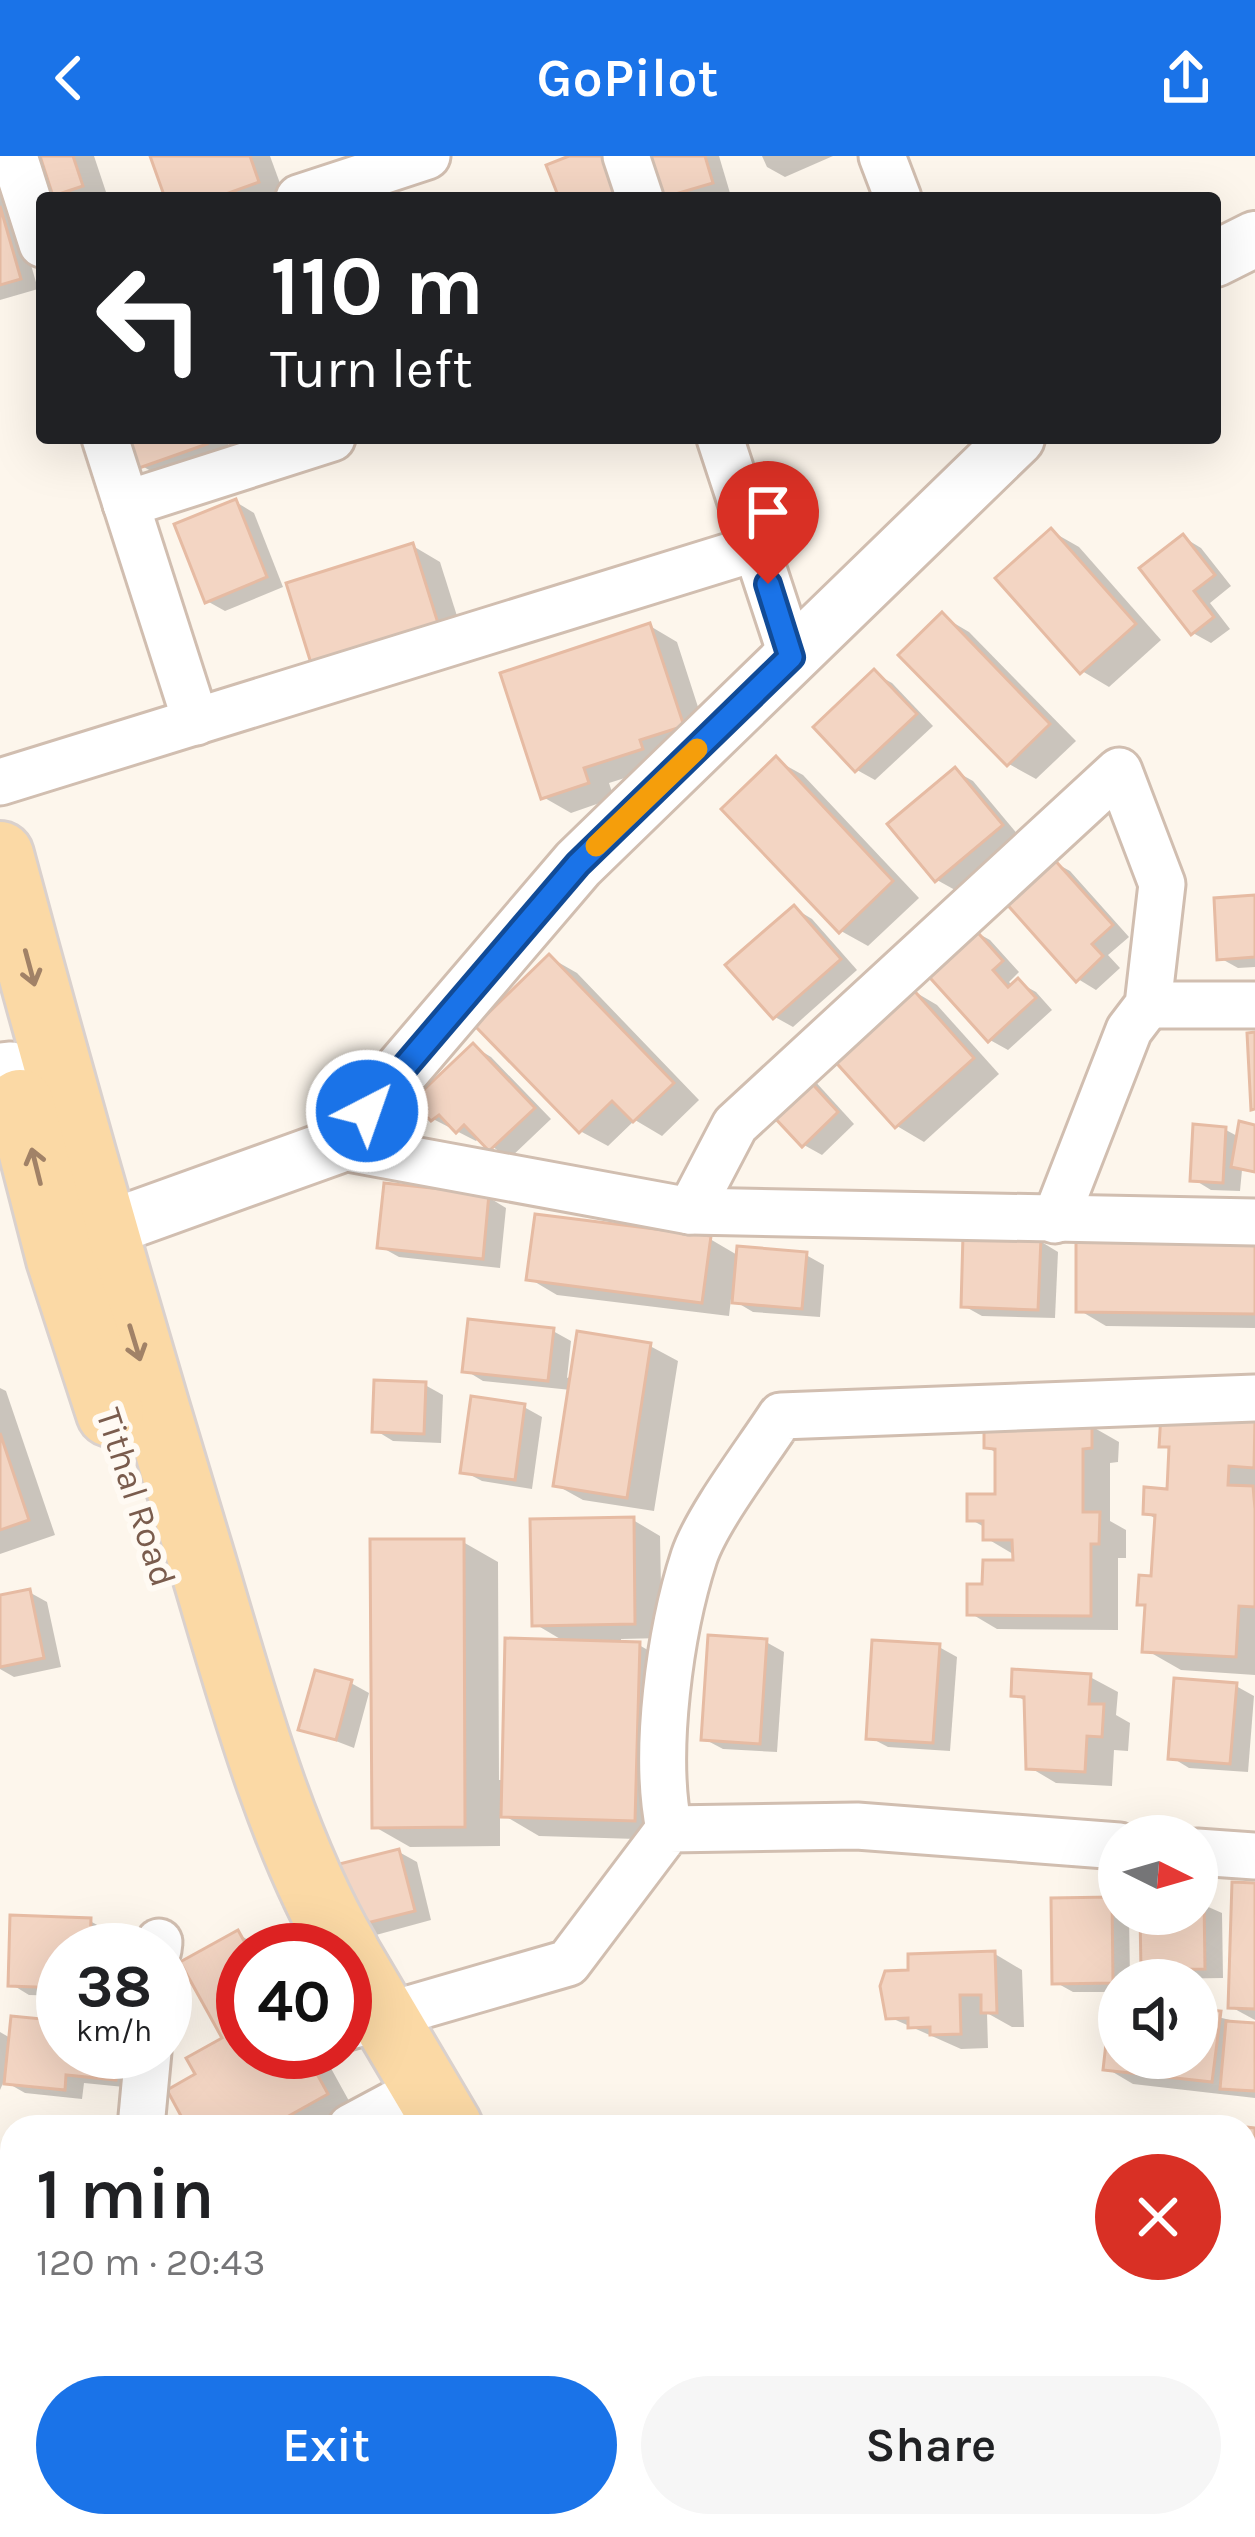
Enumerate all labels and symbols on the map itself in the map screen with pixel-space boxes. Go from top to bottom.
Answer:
pin [717,461,819,584]
one-way arrow [21,948,43,986]
position arrow [304,1048,430,1174]
one-way arrow [24,1148,46,1186]
one-way arrow [125,1324,147,1362]
street label: Tithal Road [87,1403,185,1592]
north arrow [1098,1815,1218,1935]
speed limit sign: 40 [216,1923,372,2079]

